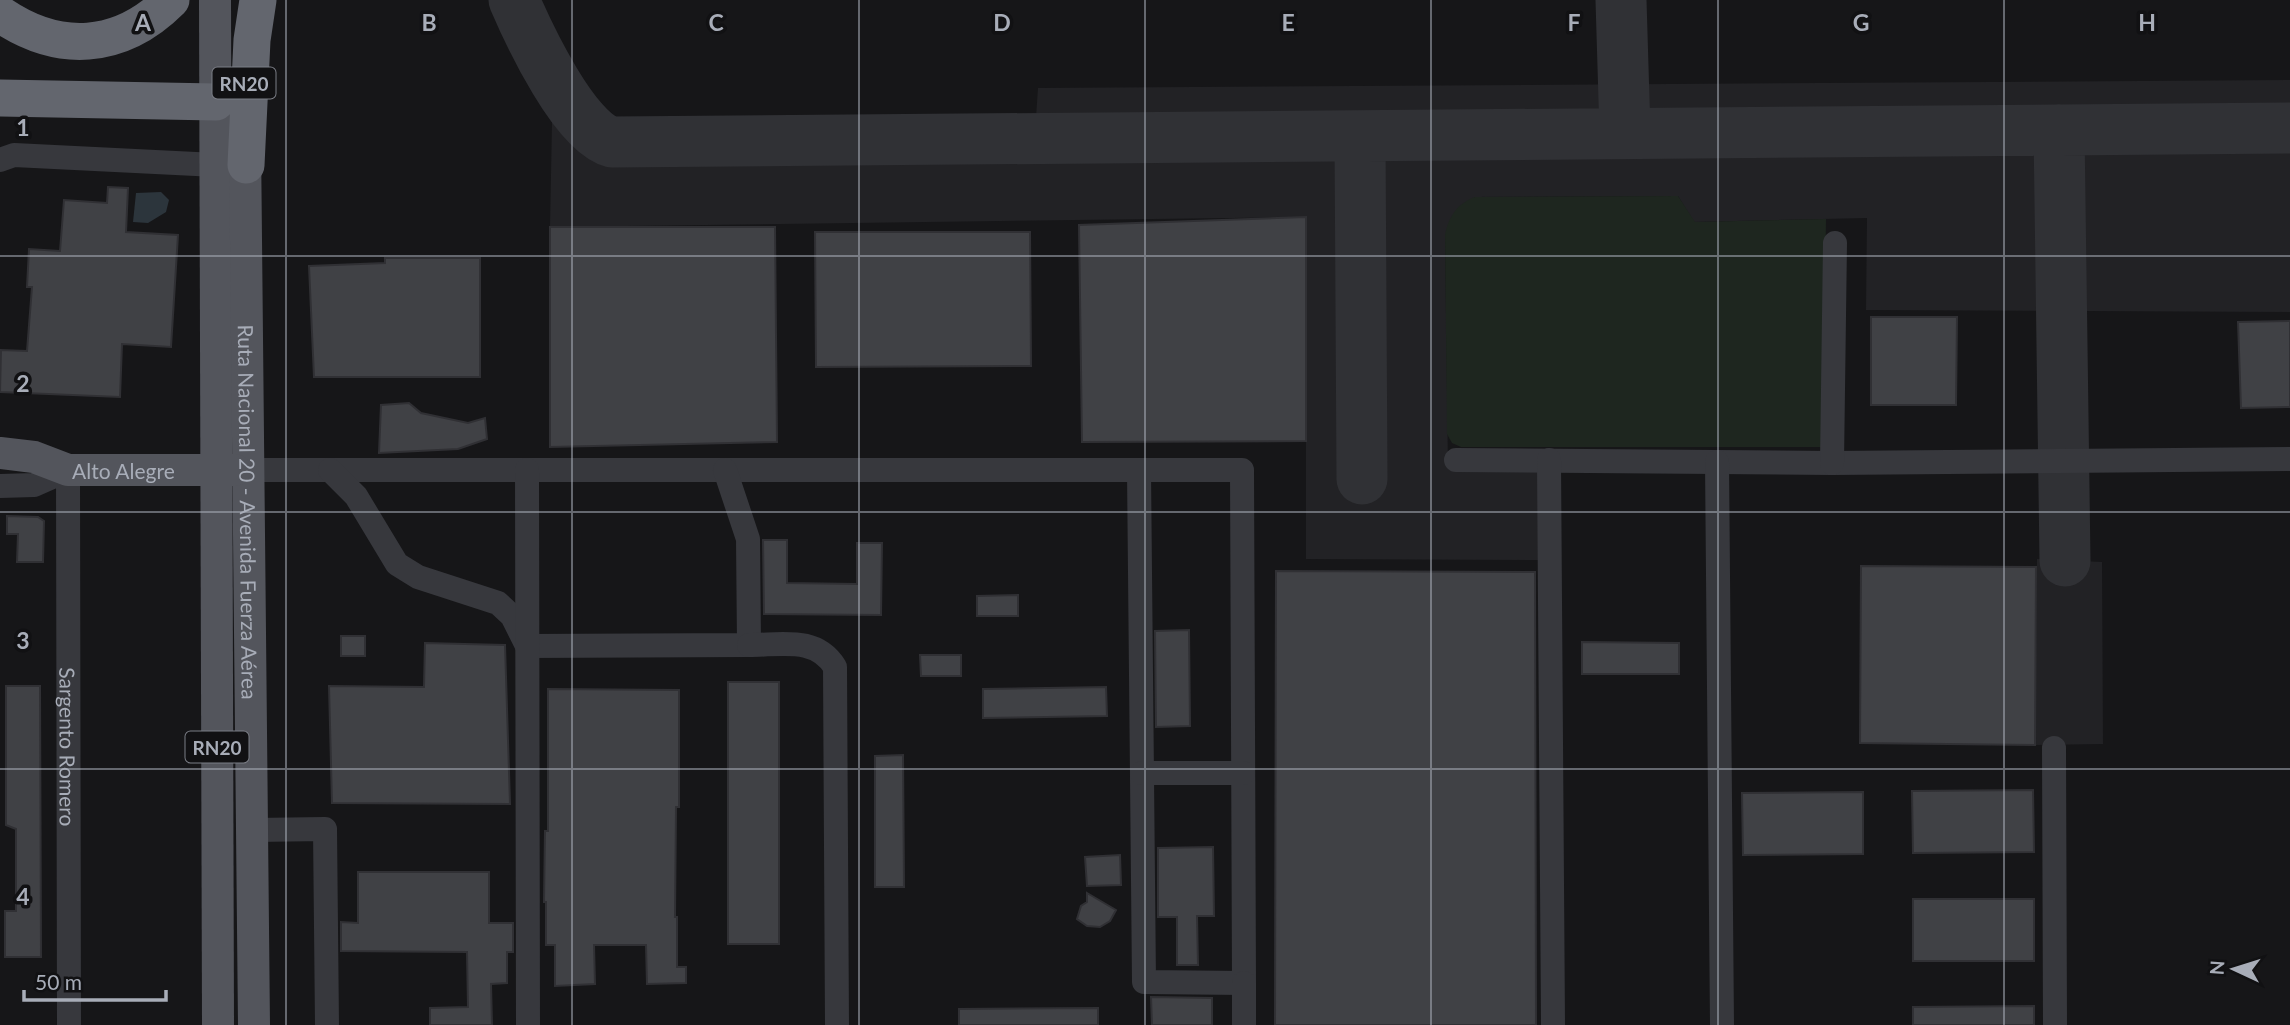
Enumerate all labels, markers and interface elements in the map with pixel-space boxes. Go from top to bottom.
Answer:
text: A [134,8,152,36]
text: B [421,8,437,36]
text: C [708,8,724,36]
text: D [993,8,1011,36]
text: E [1281,8,1295,36]
text: F [1567,8,1581,36]
text: G [1853,8,1869,36]
text: H [2138,8,2156,36]
road number: RN20 [212,68,276,99]
text: 1 [16,113,30,141]
street label: Ruta Nacional 20 - Avenida Fuerza Aérea [234,324,263,700]
text: 2 [16,369,30,397]
street label: Alto Alegre [72,458,175,483]
text: 3 [16,626,30,654]
street label: Sargento Romero [56,667,81,827]
road number: RN20 [186,732,248,762]
text: 4 [16,882,30,910]
north arrow [2199,934,2269,1004]
scale bar [24,958,166,1002]
text: N [2205,960,2229,976]
text: 50 m [35,969,82,994]

